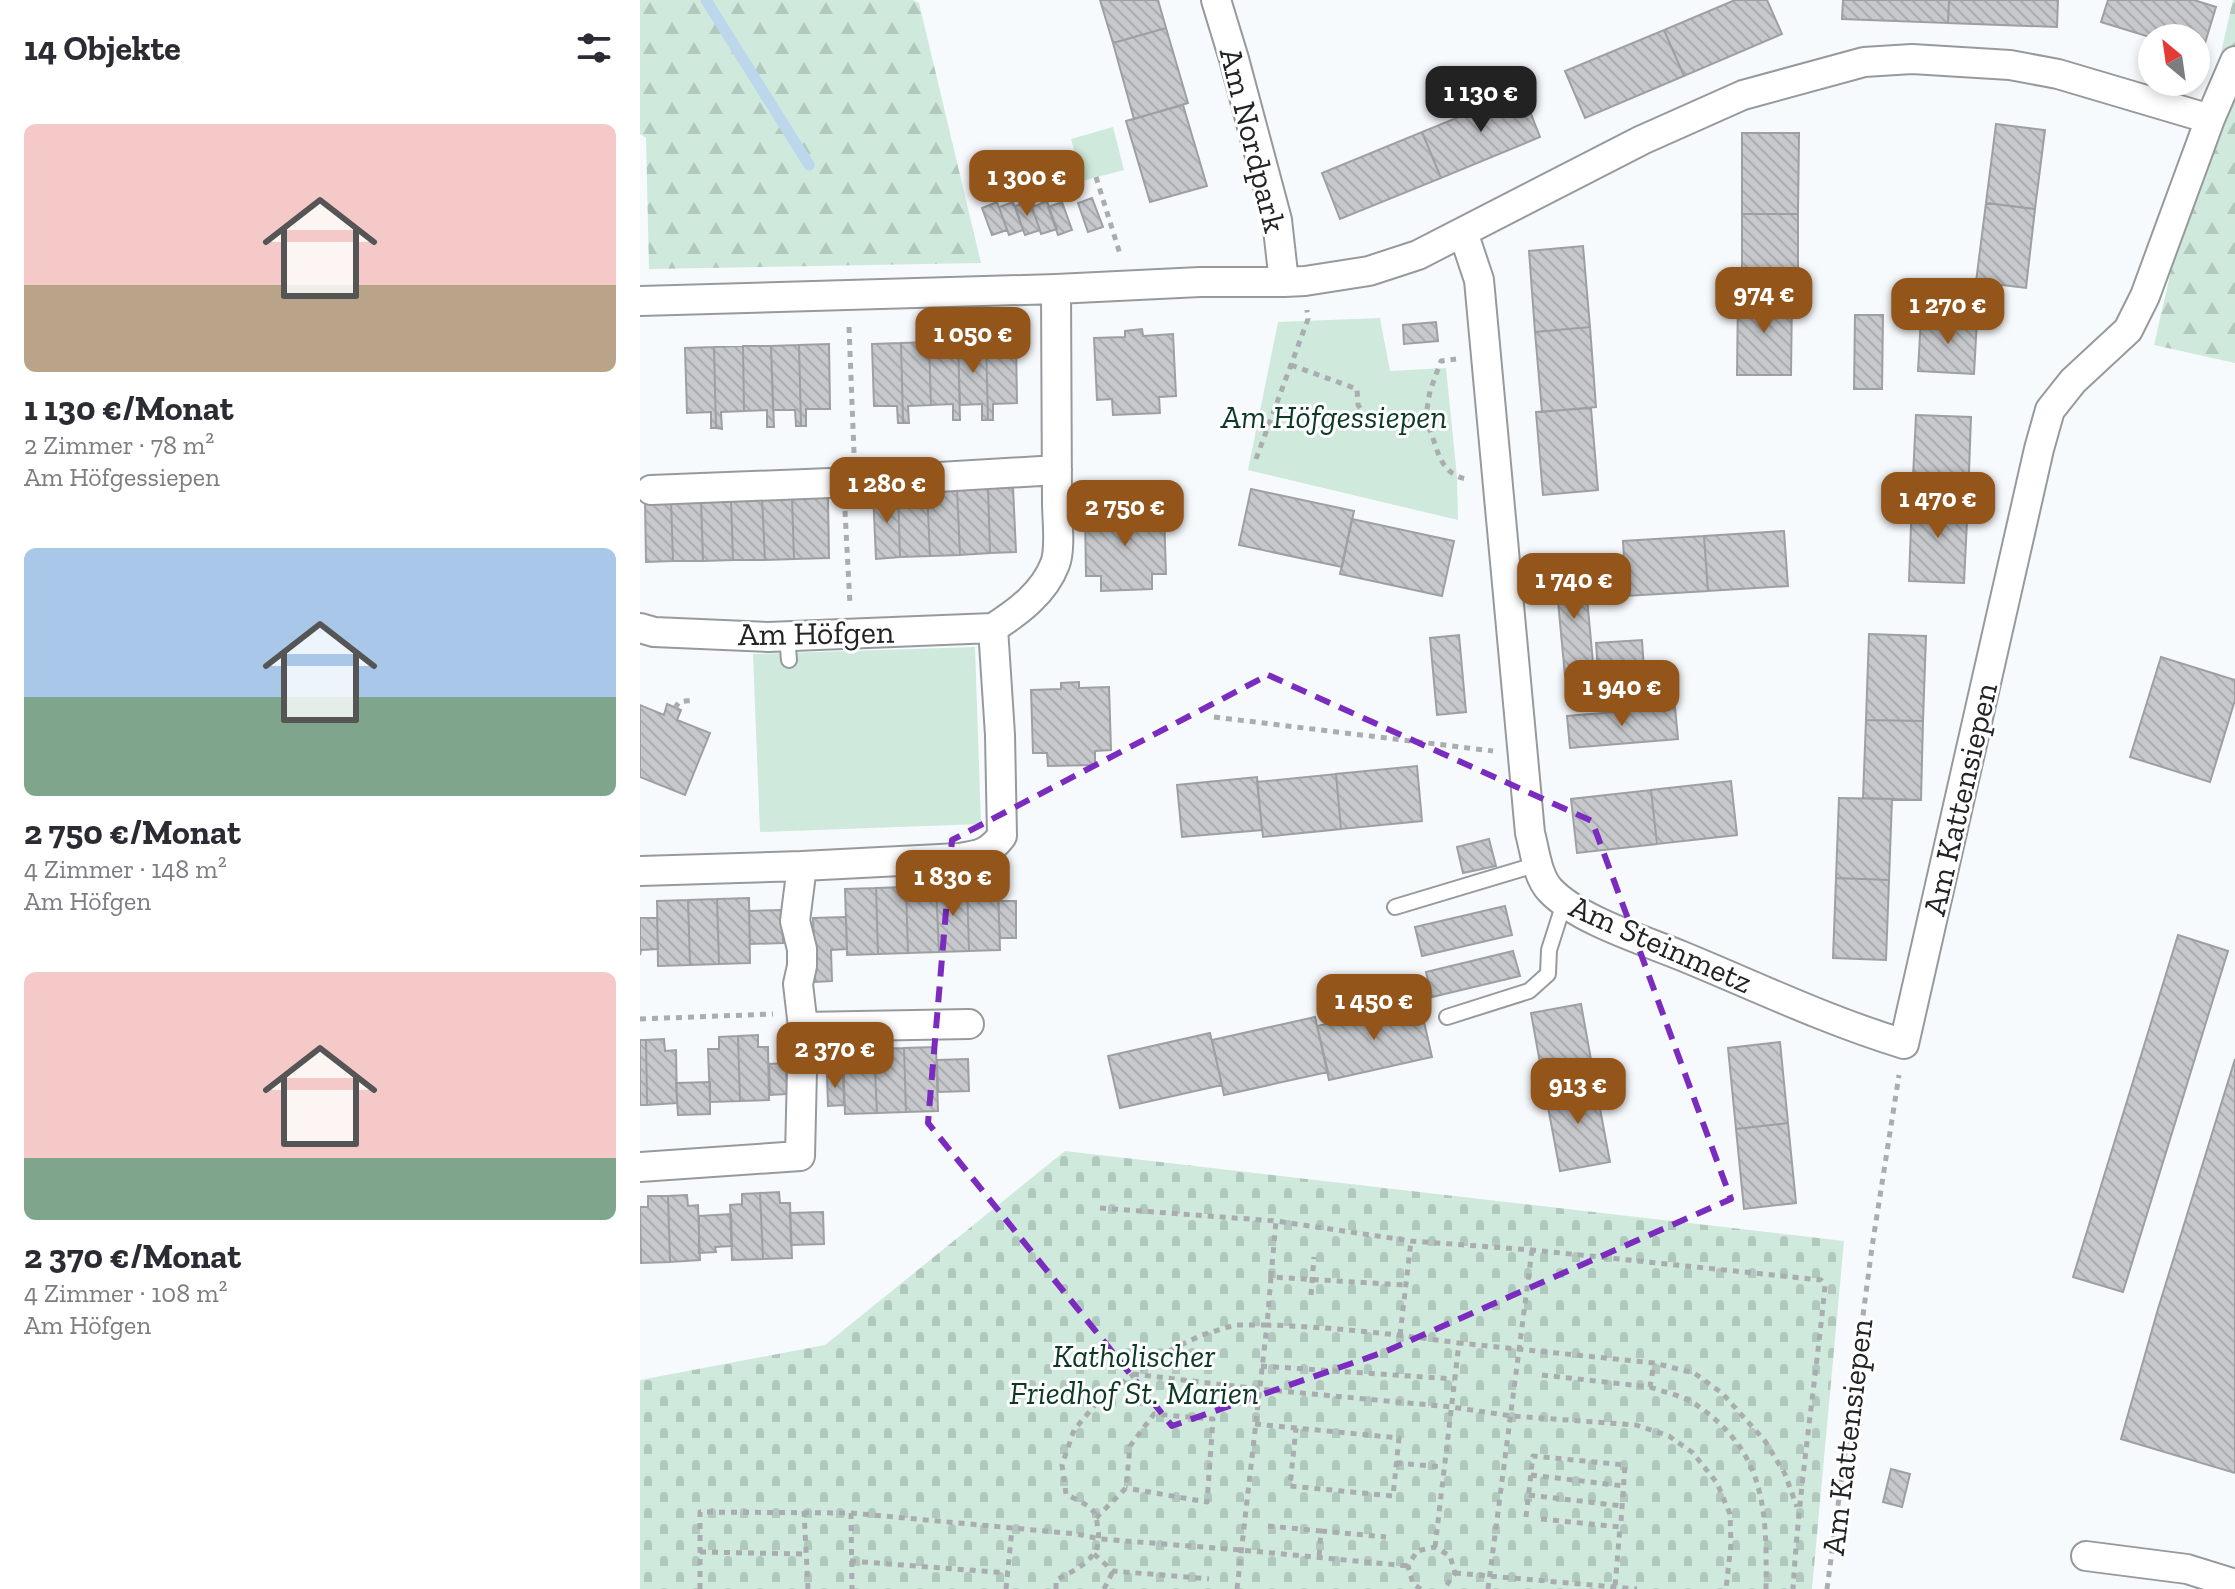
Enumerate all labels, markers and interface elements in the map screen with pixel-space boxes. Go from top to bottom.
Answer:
north arrow [2138,24,2210,96]
map controls [2138,24,2210,96]
icon: filters [572,26,616,70]
text: 14 Objekte [24,28,181,69]
street label: Am Nordpark [1212,44,1294,237]
pin: 1 130 € [1407,66,1555,134]
text: 1 130 € [1444,76,1518,108]
pin: 1 300 € [953,150,1101,218]
text: 1 300 € [987,160,1067,192]
icon: home [248,176,392,320]
pin: 974 € [1708,267,1820,335]
text: 974 € [1733,277,1795,309]
pin: 1 270 € [1874,278,2022,346]
text: 1 270 € [1909,288,1987,320]
pin: 1 050 € [899,307,1047,375]
text: 1 050 € [933,317,1013,349]
text: 1 130 €/Monat [24,388,233,429]
park label: Am Höfgessiepen [1220,398,1447,436]
text: 2 Zimmer · 78 m² [24,429,214,461]
pin: 1 280 € [813,457,961,525]
text: Am Höfgessiepen [24,461,220,493]
text: 1 280 € [848,467,926,499]
pin: 1 470 € [1864,472,2012,540]
pin: 2 750 € [1051,480,1199,548]
text: 1 470 € [1899,482,1977,514]
text: 2 750 € [1085,490,1165,522]
pin: 1 740 € [1500,553,1648,621]
text: 1 740 € [1535,563,1613,595]
icon: home [248,600,392,744]
street label: Am Höfgen [738,613,895,653]
pin: 1 940 € [1548,660,1696,728]
text: 1 940 € [1582,670,1662,702]
street label: Am Kattensiepen [1915,678,2005,919]
text: 2 750 €/Monat [24,812,241,853]
pin: 1 830 € [879,850,1027,918]
text: 4 Zimmer · 148 m² [24,853,227,885]
text: 1 830 € [914,860,992,892]
text: Am Höfgen [24,885,151,917]
street label: Am Steinmetz [1564,887,1758,1001]
pin: 1 450 € [1300,974,1448,1042]
text: 1 450 € [1335,984,1414,1016]
pin: 2 370 € [761,1022,909,1090]
icon: home [248,1024,392,1168]
text: 2 370 € [795,1032,875,1064]
pin: 913 € [1522,1058,1634,1126]
text: 913 € [1549,1068,1607,1100]
text: 2 370 €/Monat [24,1236,241,1277]
text: 4 Zimmer · 108 m² [24,1277,228,1309]
text: Am Höfgen [24,1309,151,1341]
street label: Am Kattensiepen [1814,1316,1880,1557]
park label: Katholischer Friedhof St. Marien [1009,1337,1259,1412]

